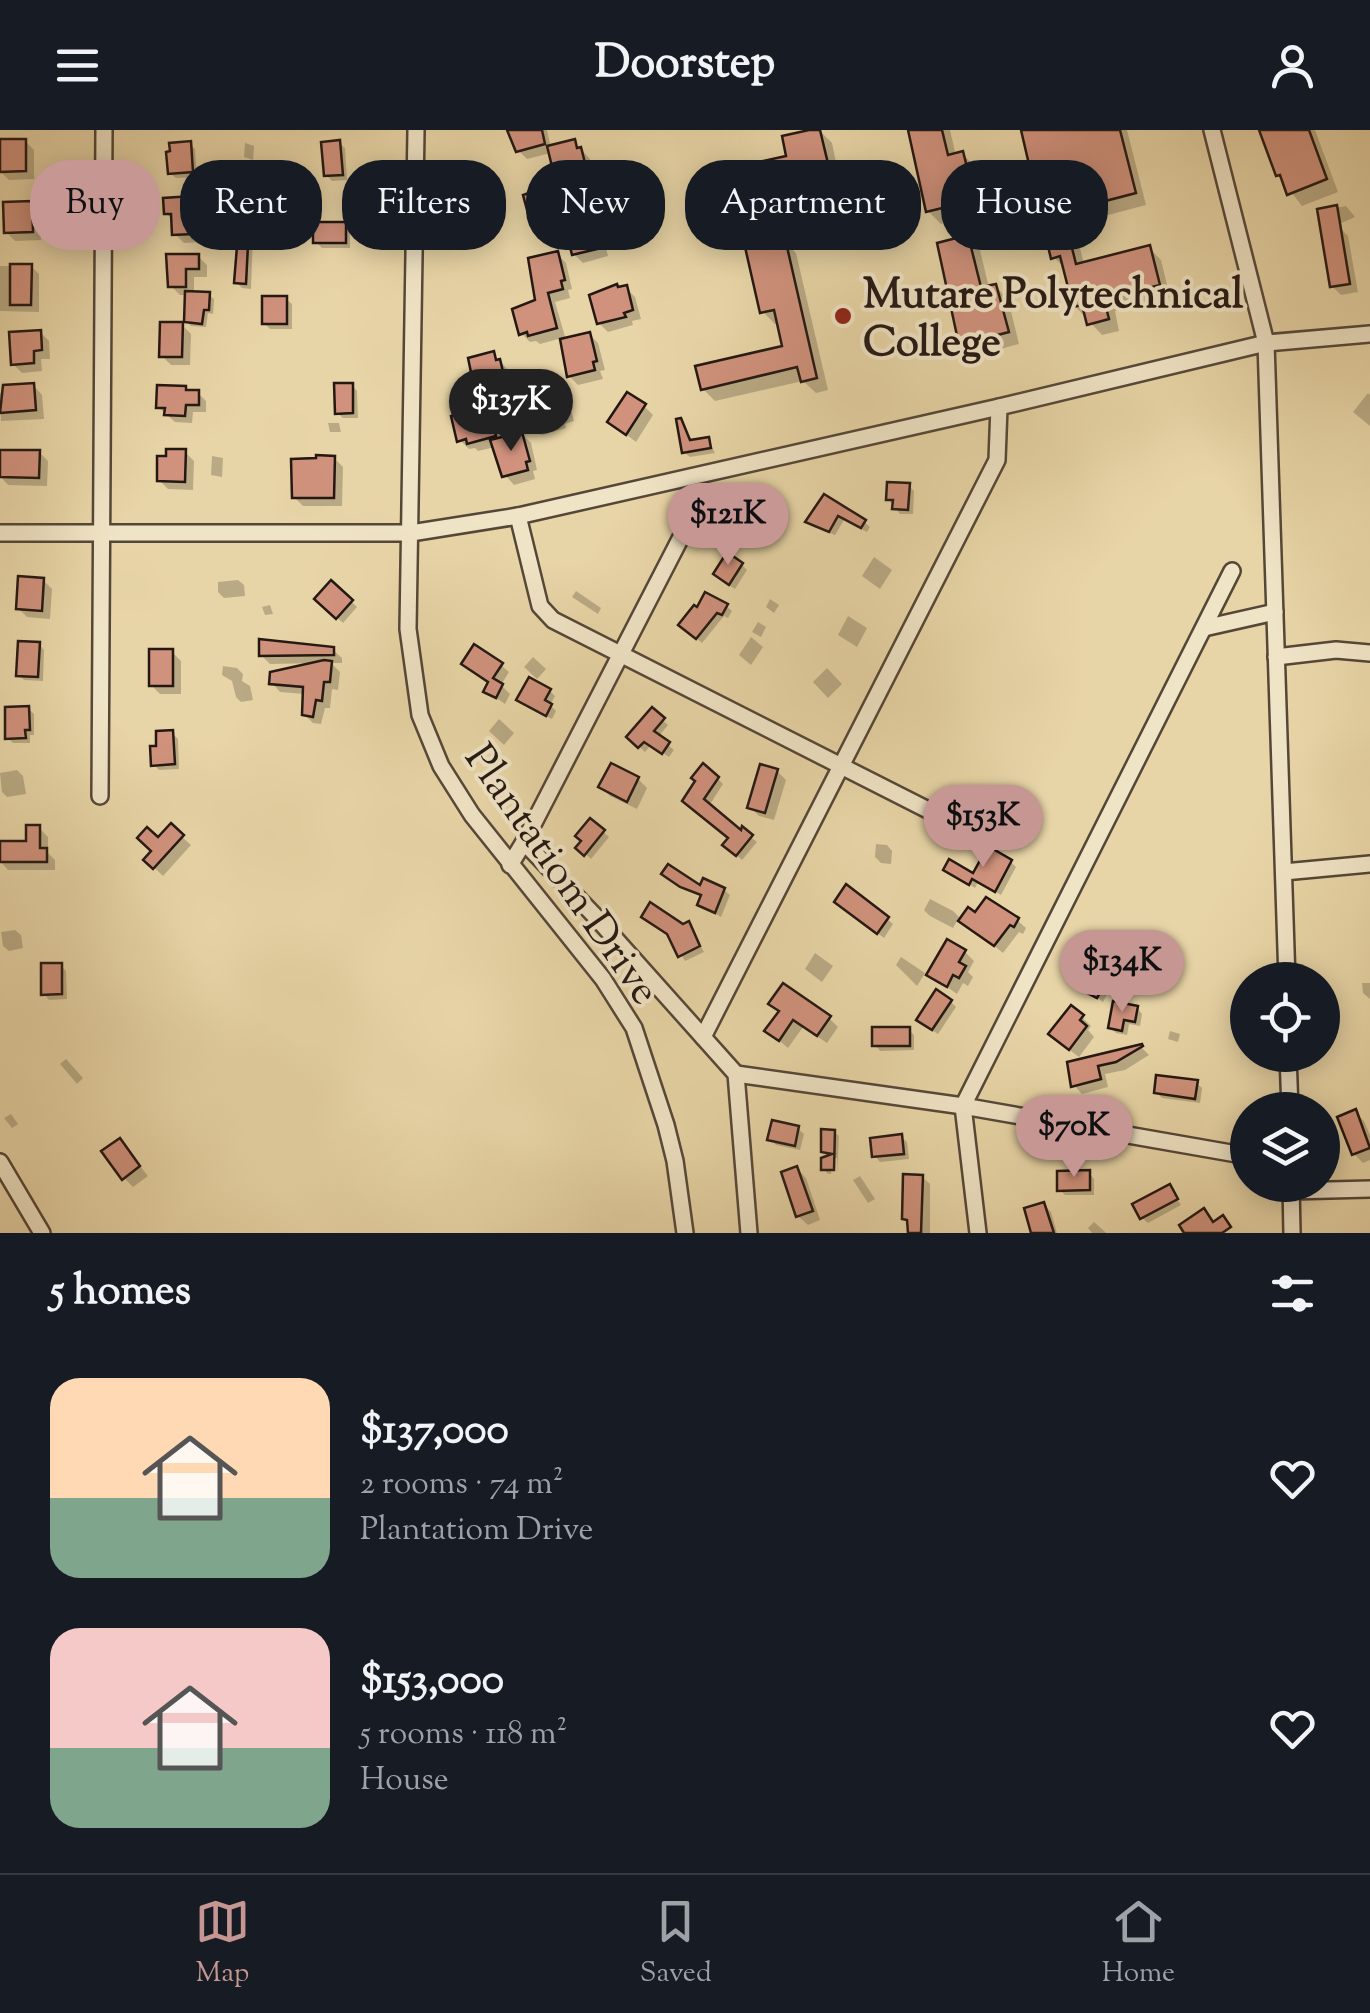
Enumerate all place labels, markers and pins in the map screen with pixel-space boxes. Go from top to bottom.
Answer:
place label: Mutare Polytechnical College [863,267,1244,375]
marker: Mutare Polytechnical College [832,305,854,327]
pin: $137K [441,369,581,454]
pin: $121K [658,483,798,568]
pin: $153K [913,785,1053,870]
pin: $134K [1052,930,1192,1015]
pin: $70K [1015,1095,1133,1180]

